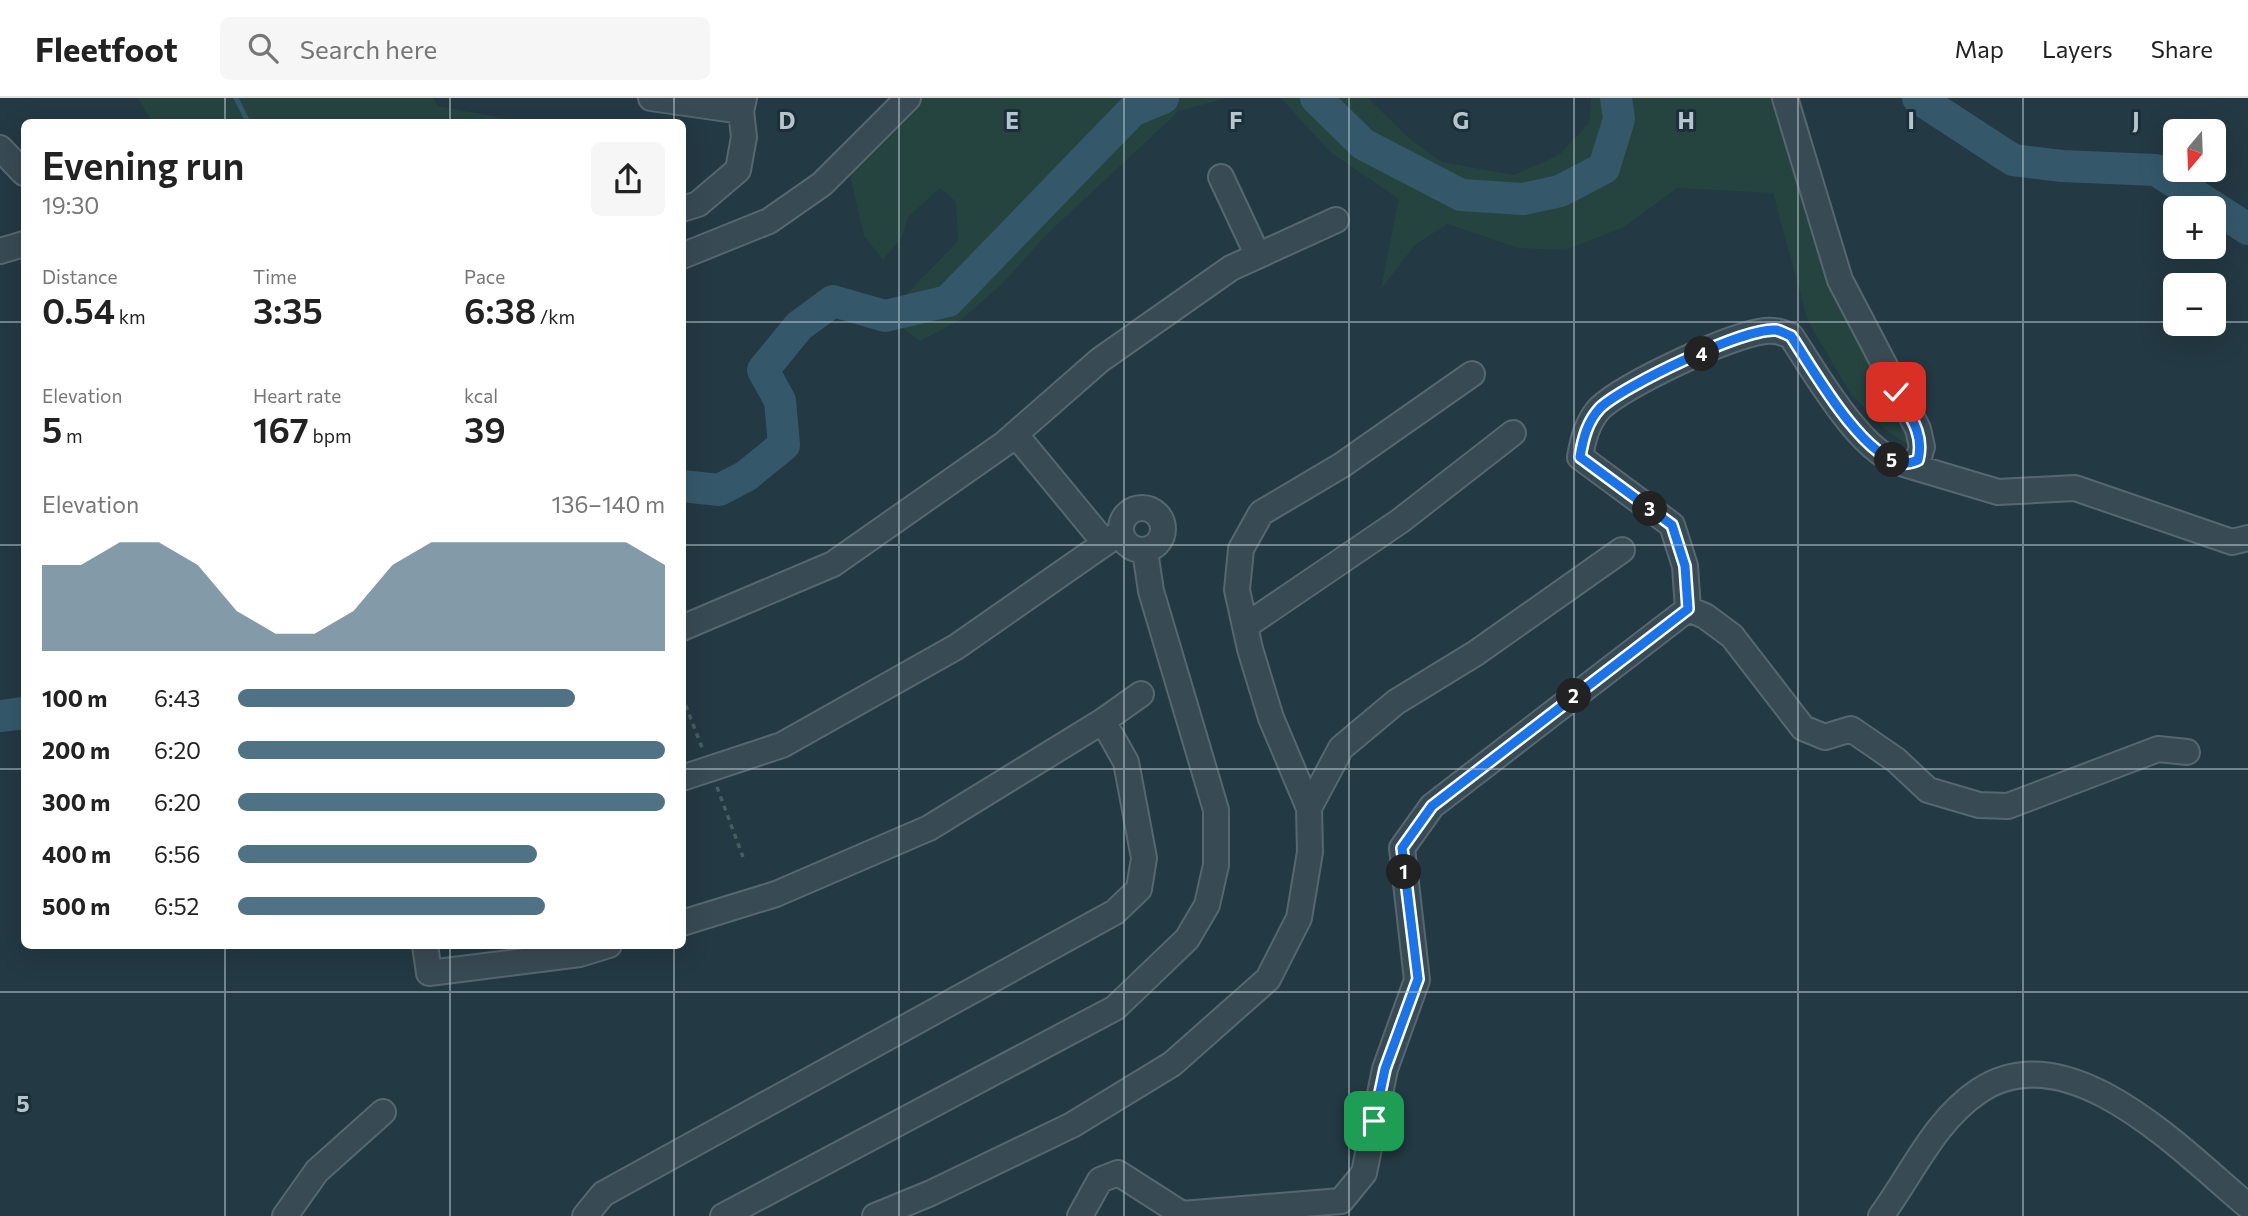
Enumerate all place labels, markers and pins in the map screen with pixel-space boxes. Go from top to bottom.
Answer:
pin: 4 [1684,336,1720,372]
pin [1866,362,1926,422]
pin: 5 [1874,442,1910,478]
pin: 3 [1632,492,1668,526]
pin: 2 [1556,678,1592,714]
pin: 1 [1386,854,1422,890]
pin [1344,1091,1404,1151]

